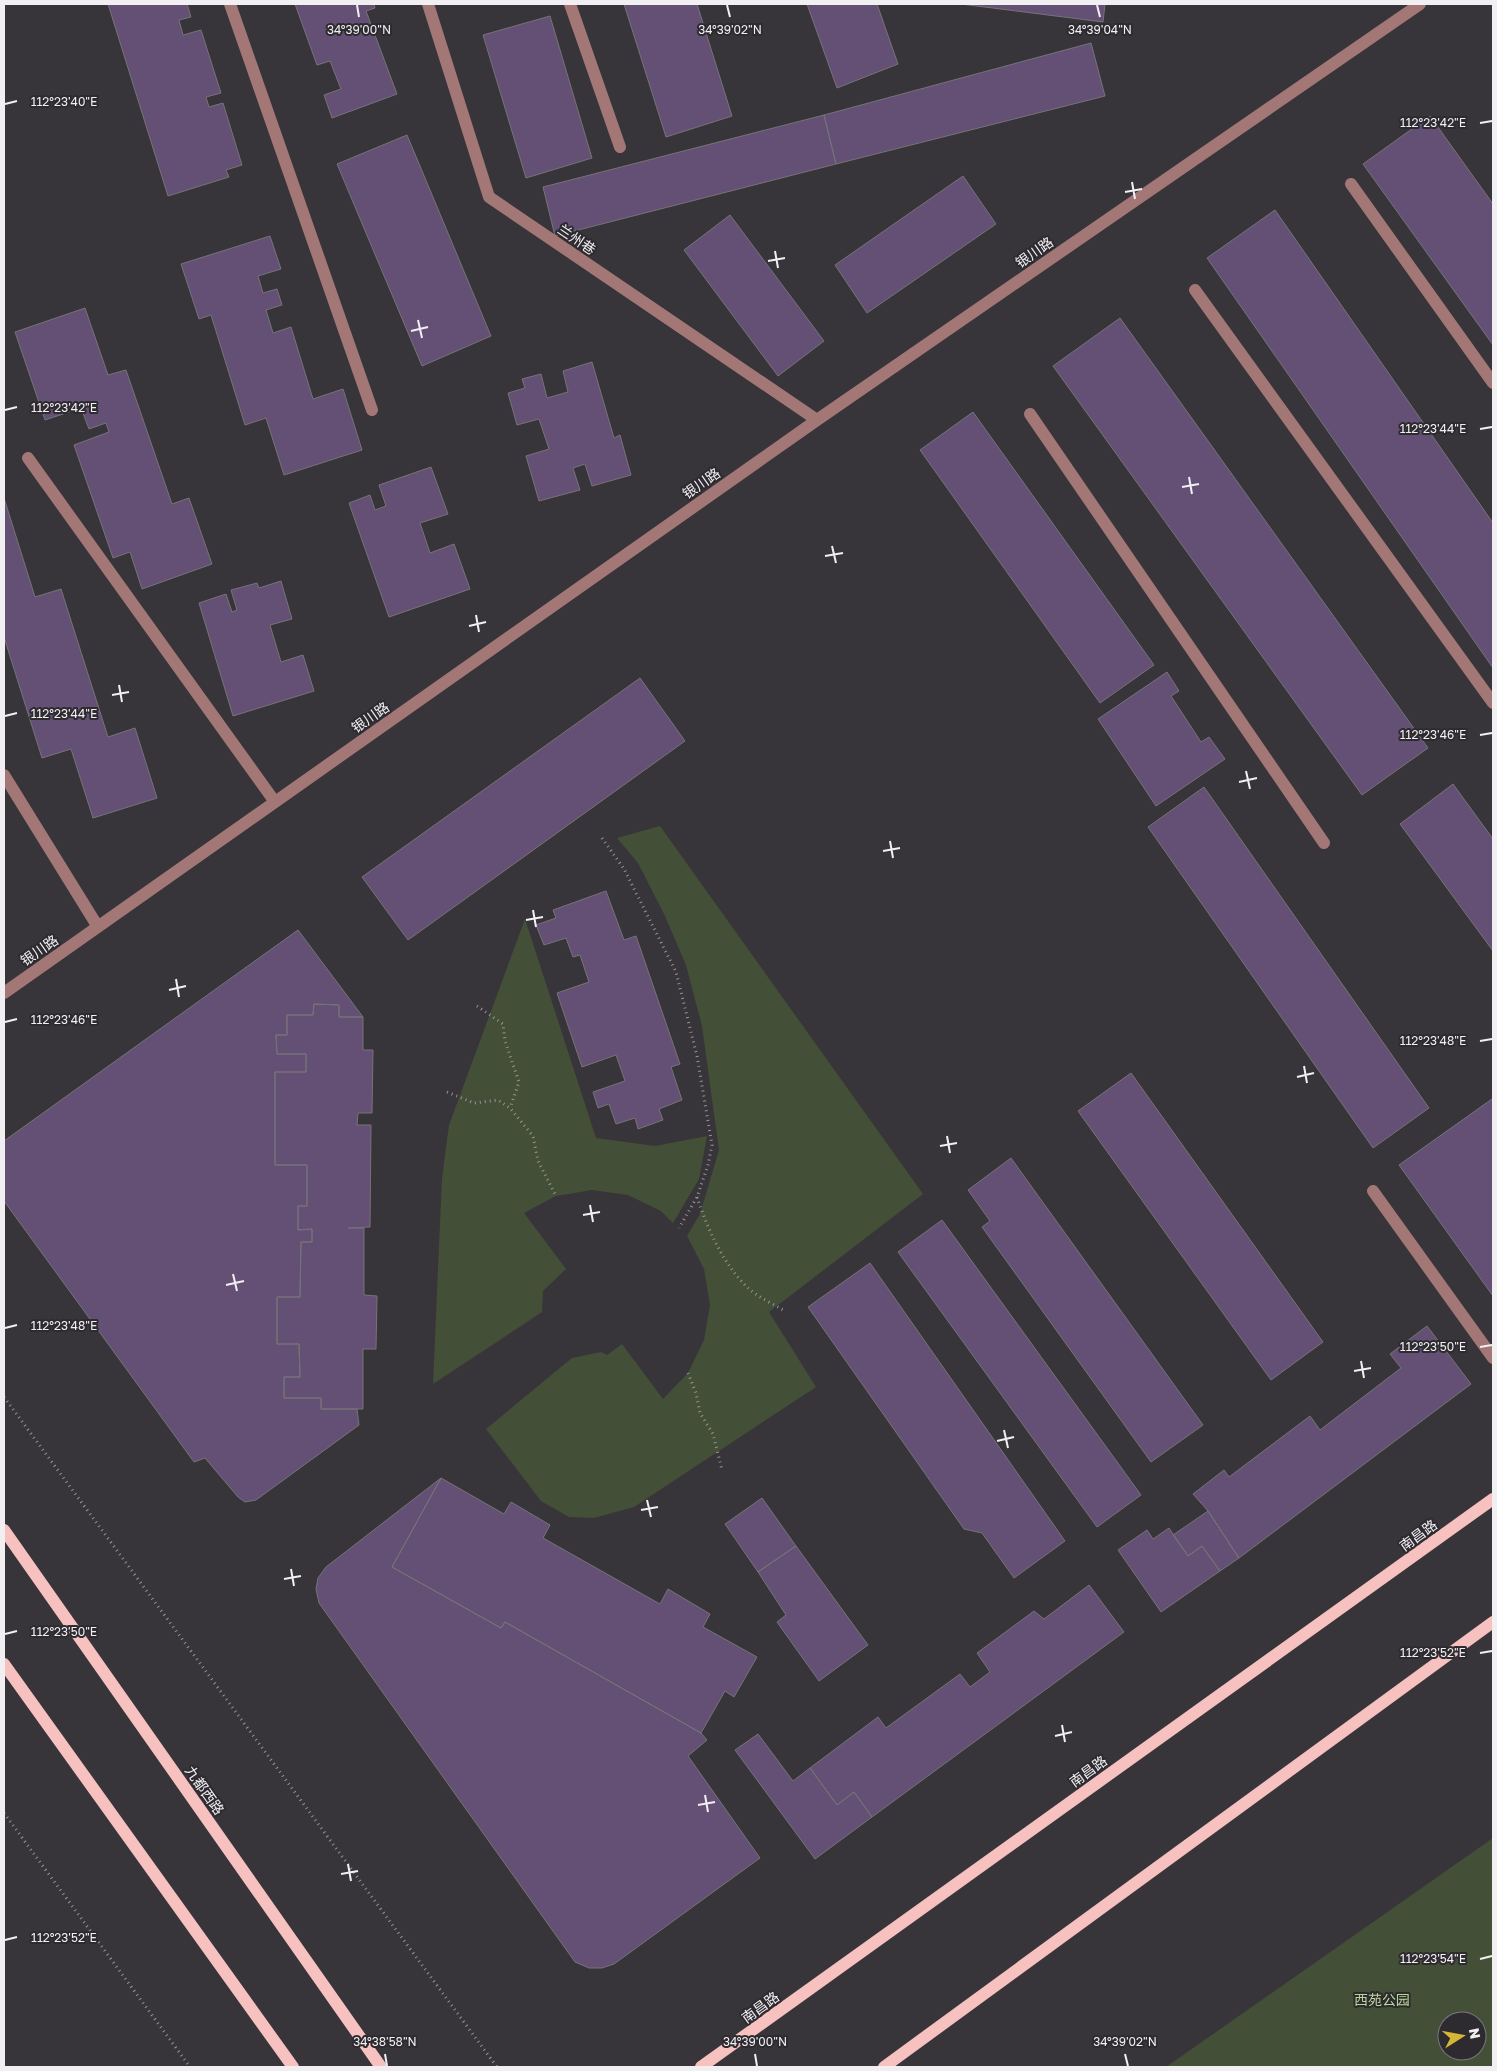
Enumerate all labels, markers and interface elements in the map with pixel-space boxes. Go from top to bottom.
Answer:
text: 34°39'00"N [327,22,391,37]
text: 34°39'02"N [698,22,762,37]
text: 34°39'04"N [1068,22,1132,37]
text: 112°23'40"E [31,94,97,109]
text: 112°23'42"E [1400,115,1466,130]
street label: 兰州巷 [555,220,599,258]
street label: 银川路 [1012,233,1056,271]
text: 112°23'42"E [31,400,97,415]
text: 112°23'44"E [1400,421,1466,436]
street label: 银川路 [679,464,723,502]
street label: 银川路 [348,698,392,736]
text: 112°23'44"E [31,706,97,721]
text: 112°23'46"E [1400,727,1466,742]
street label: 银川路 [17,931,61,969]
text: 112°23'46"E [31,1012,97,1027]
text: 112°23'48"E [1400,1033,1466,1048]
text: 112°23'48"E [31,1318,97,1333]
text: 112°23'50"E [1400,1339,1466,1354]
street label: 南昌路 [1396,1516,1440,1554]
text: 112°23'50"E [31,1624,97,1639]
text: 112°23'52"E [1400,1645,1466,1660]
street label: 南昌路 [1066,1752,1110,1790]
street label: 九都西路 [182,1762,228,1818]
text: 112°23'52"E [31,1930,97,1945]
text: 112°23'54"E [1400,1951,1466,1966]
street label: 南昌路 [738,1988,782,2026]
park label: 西苑公园 [1354,1991,1410,2008]
north arrow [1437,2011,1487,2061]
text: N [1466,2027,1485,2040]
text: 34°38'58"N [353,2034,417,2049]
text: 34°39'00"N [723,2034,787,2049]
text: 34°39'02"N [1093,2034,1157,2049]

